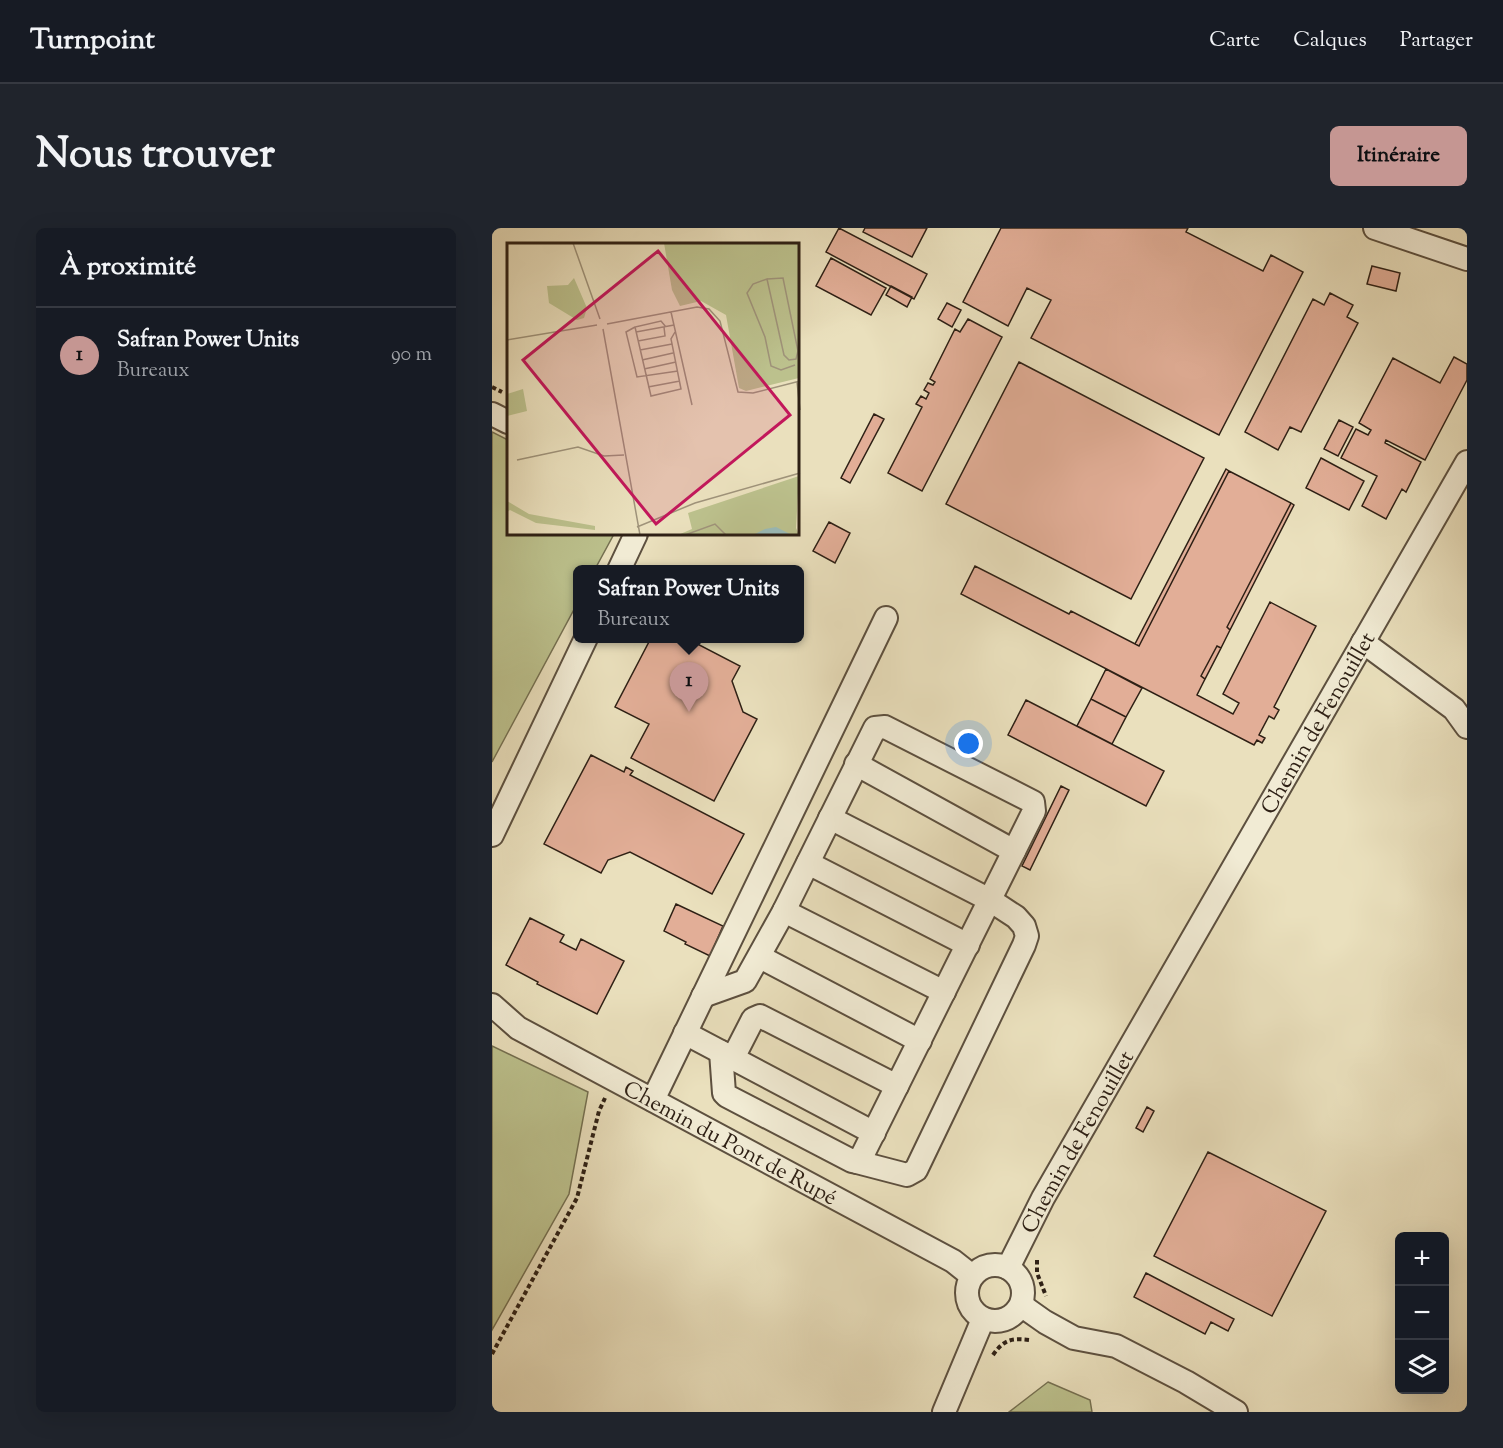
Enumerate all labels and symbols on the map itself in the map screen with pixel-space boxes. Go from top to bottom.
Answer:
inset map [507,243,800,536]
street label: Chemin de Fenouillet [1254,626,1385,821]
pin: 1 [670,662,708,712]
your location [954,729,983,758]
street label: Chemin de Fenouillet [1015,1045,1144,1240]
street label: Chemin du Pont de Rupé [617,1074,842,1215]

